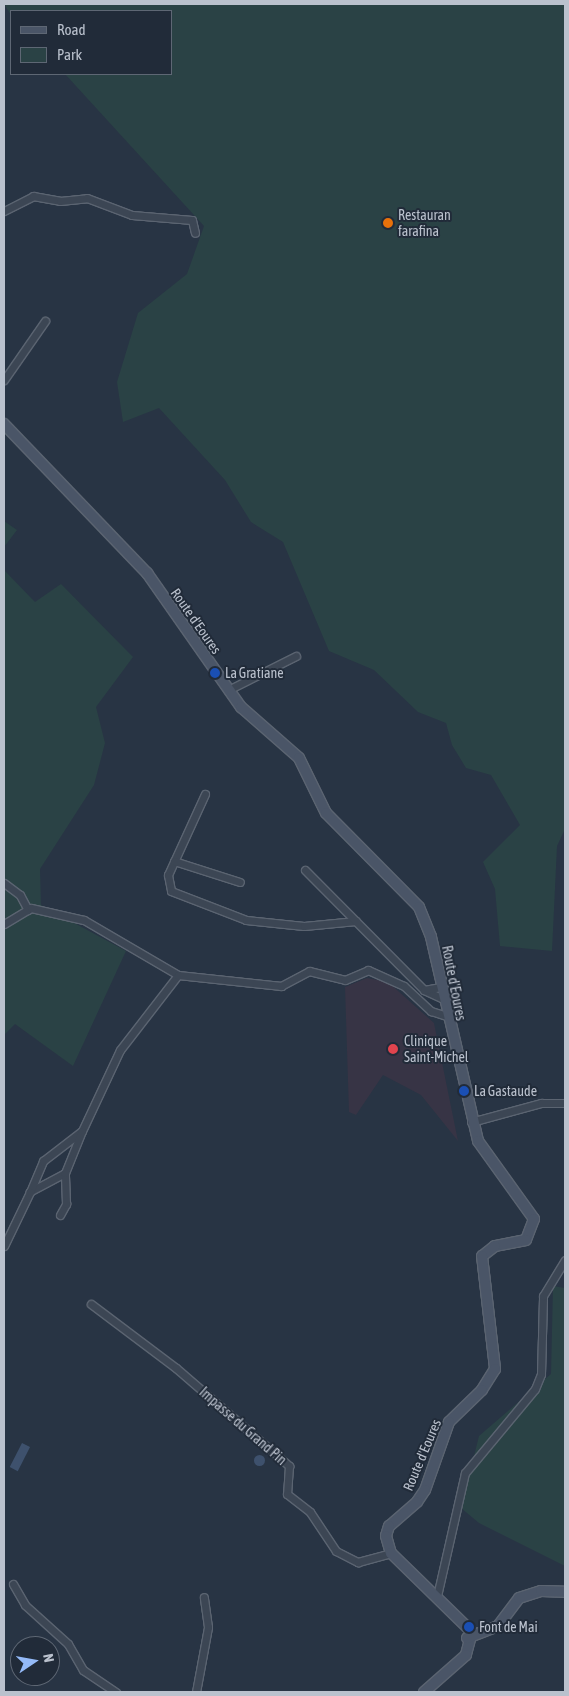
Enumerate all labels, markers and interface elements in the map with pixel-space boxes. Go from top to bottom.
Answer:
legend [10,10,172,75]
text: Road [57,21,86,38]
text: Park [57,46,82,63]
place label: Restauran farafina [398,207,451,240]
marker: Restauran farafina [382,217,394,229]
street label: Route d'Eoures [167,585,225,657]
place label: La Gratiane [225,665,284,681]
marker: La Gratiane [209,667,221,679]
street label: Route d'Eoures [438,944,470,1022]
place label: Clinique Saint-Michel [404,1033,469,1066]
marker: Clinique Saint-Michel [386,1042,400,1056]
place label: La Gastaude [474,1083,537,1099]
marker: La Gastaude [458,1085,470,1097]
street label: Impasse du Grand Pin [196,1384,290,1468]
street label: Route d'Eoures [399,1417,445,1493]
place label: Font de Mai [479,1619,538,1635]
marker: Font de Mai [463,1621,475,1633]
north arrow [10,1636,60,1686]
text: N [40,1652,57,1664]

